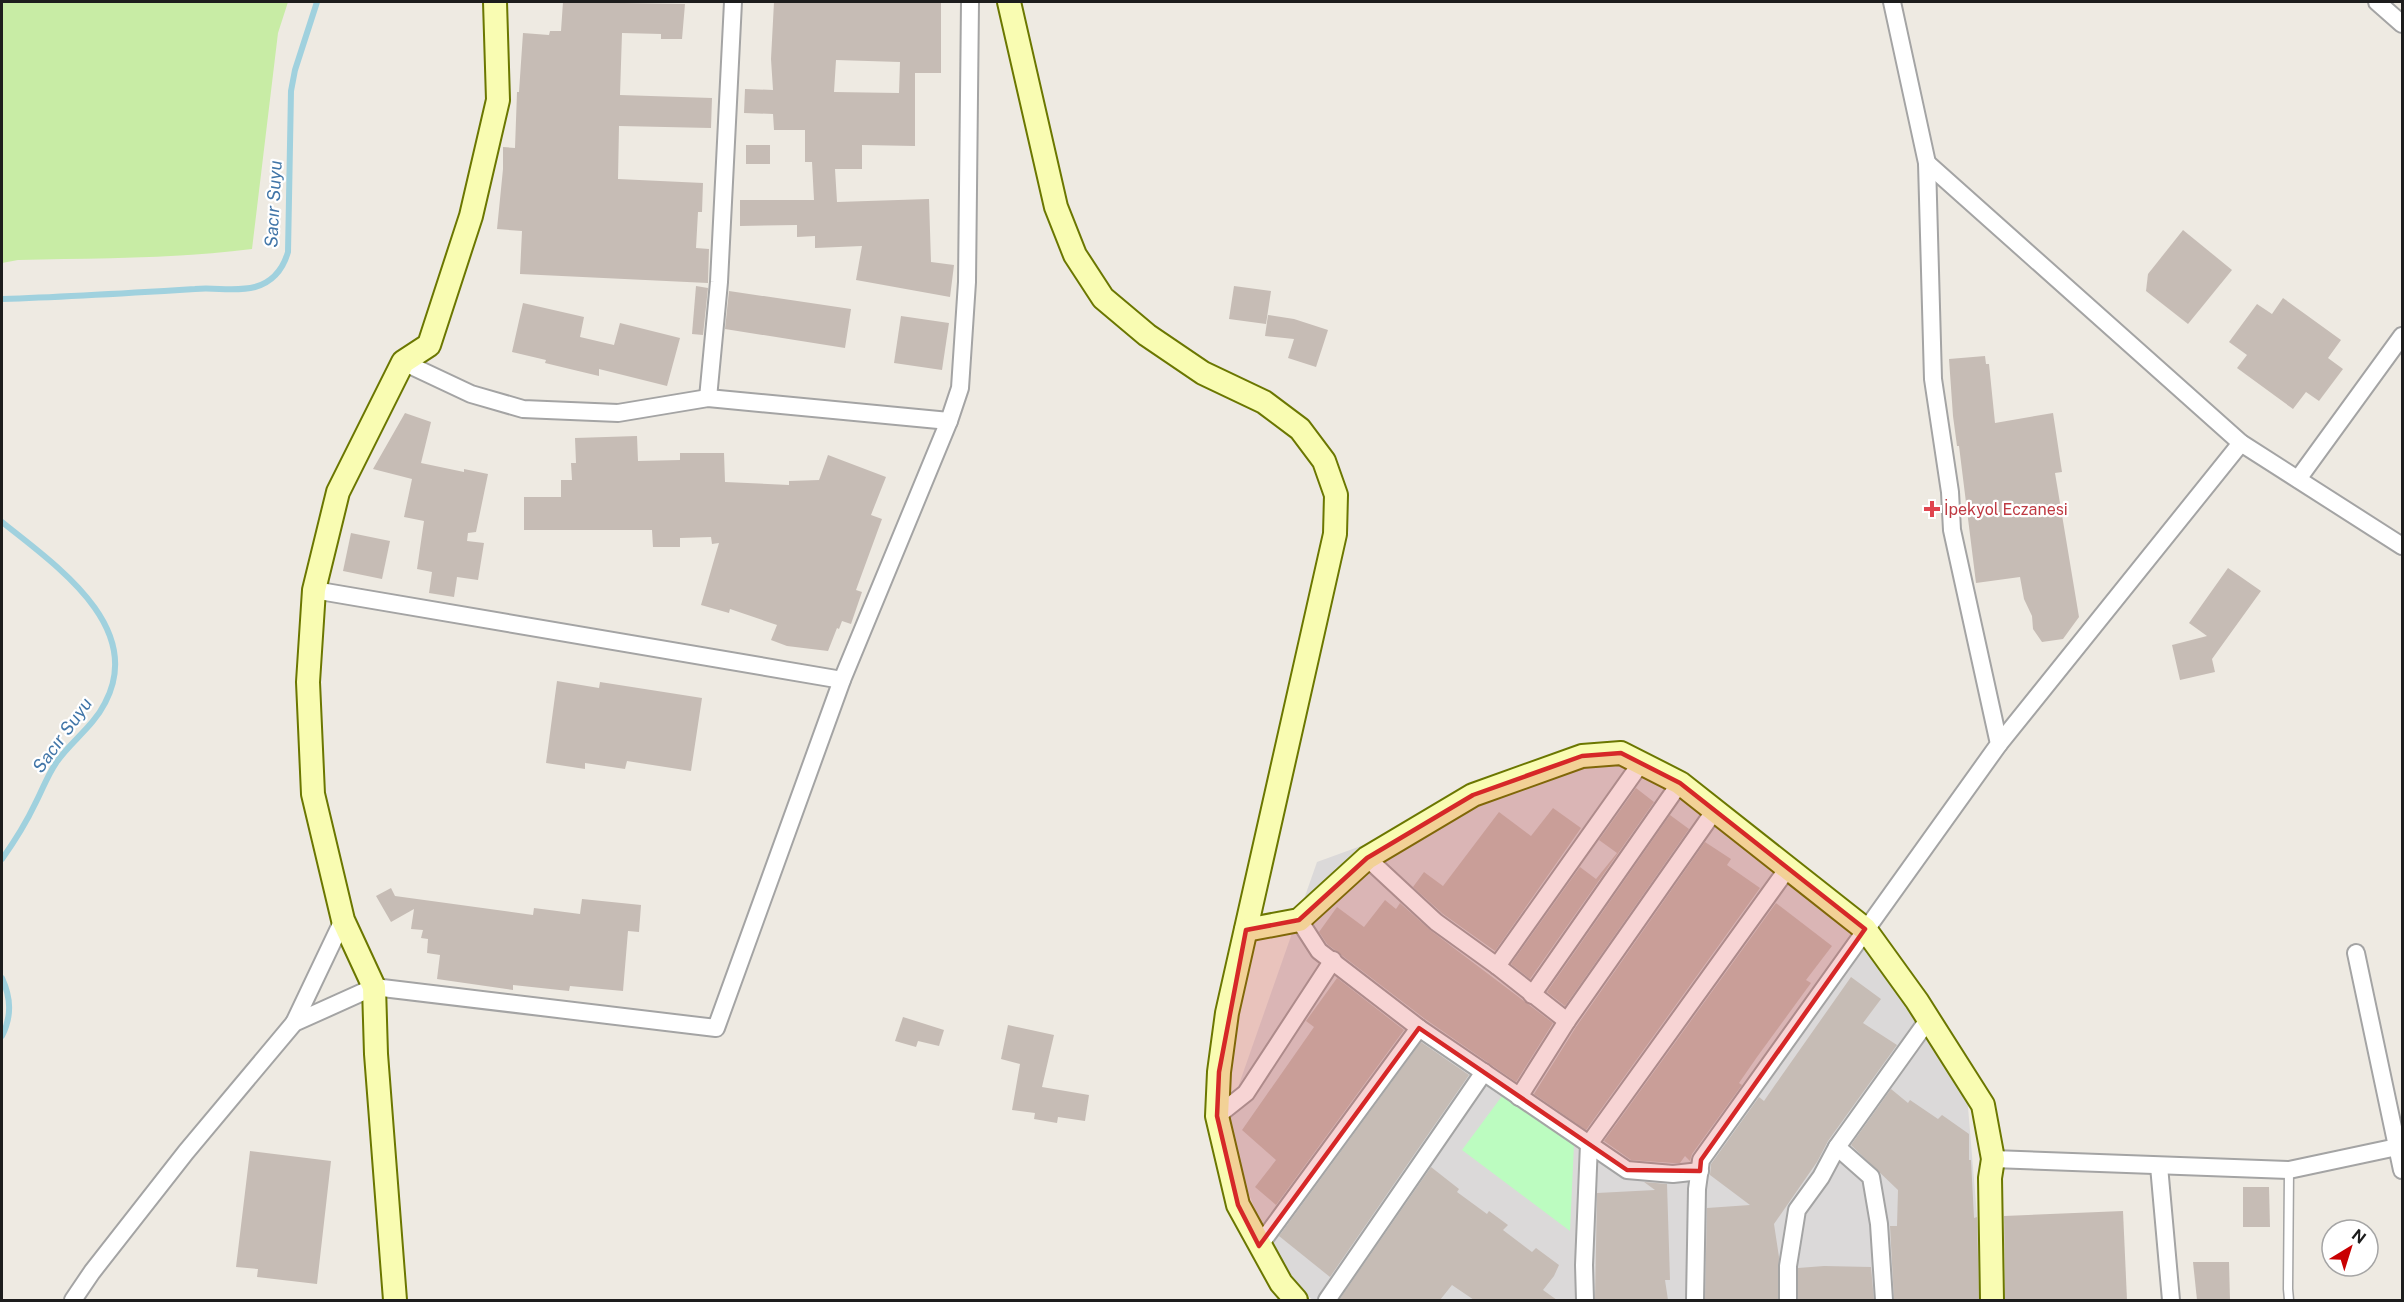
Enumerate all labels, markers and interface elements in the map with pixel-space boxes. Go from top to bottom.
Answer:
water label: Sacır Suyu [260,160,286,248]
place label: İpekyol Eczanesi [1944,499,2068,519]
marker: İpekyol Eczanesi [1925,502,1939,516]
water label: Sacır Suyu [28,693,96,777]
north arrow [2320,1218,2380,1278]
text: N [2348,1225,2370,1248]

